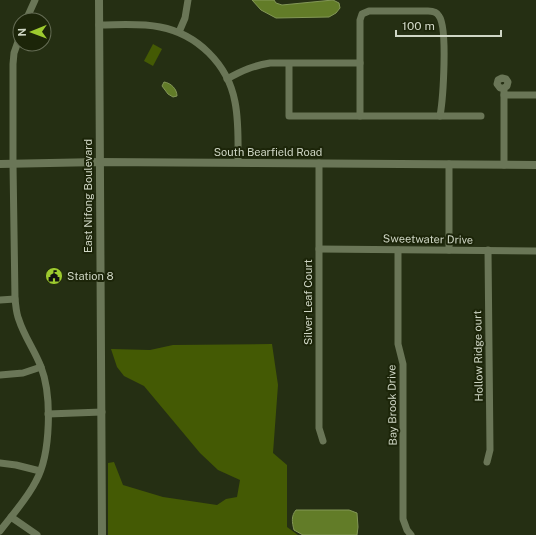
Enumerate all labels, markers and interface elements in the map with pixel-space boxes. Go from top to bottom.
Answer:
north arrow [12,12,52,52]
scale bar [396,12,501,38]
text: 100 m [402,19,435,33]
text: N [16,28,28,37]
street label: East Nifong Boulevard [82,139,94,253]
street label: South Bearfield Road [214,146,322,158]
street label: Sweetwater Drive [383,232,473,246]
street label: Silver Leaf Court [302,259,314,345]
public building icon: Station 8 [44,266,64,286]
place label: Station 8 [67,270,114,282]
street label: Hollow Ridge ourt [471,310,485,402]
street label: Bay Brook Drive [385,364,399,446]

